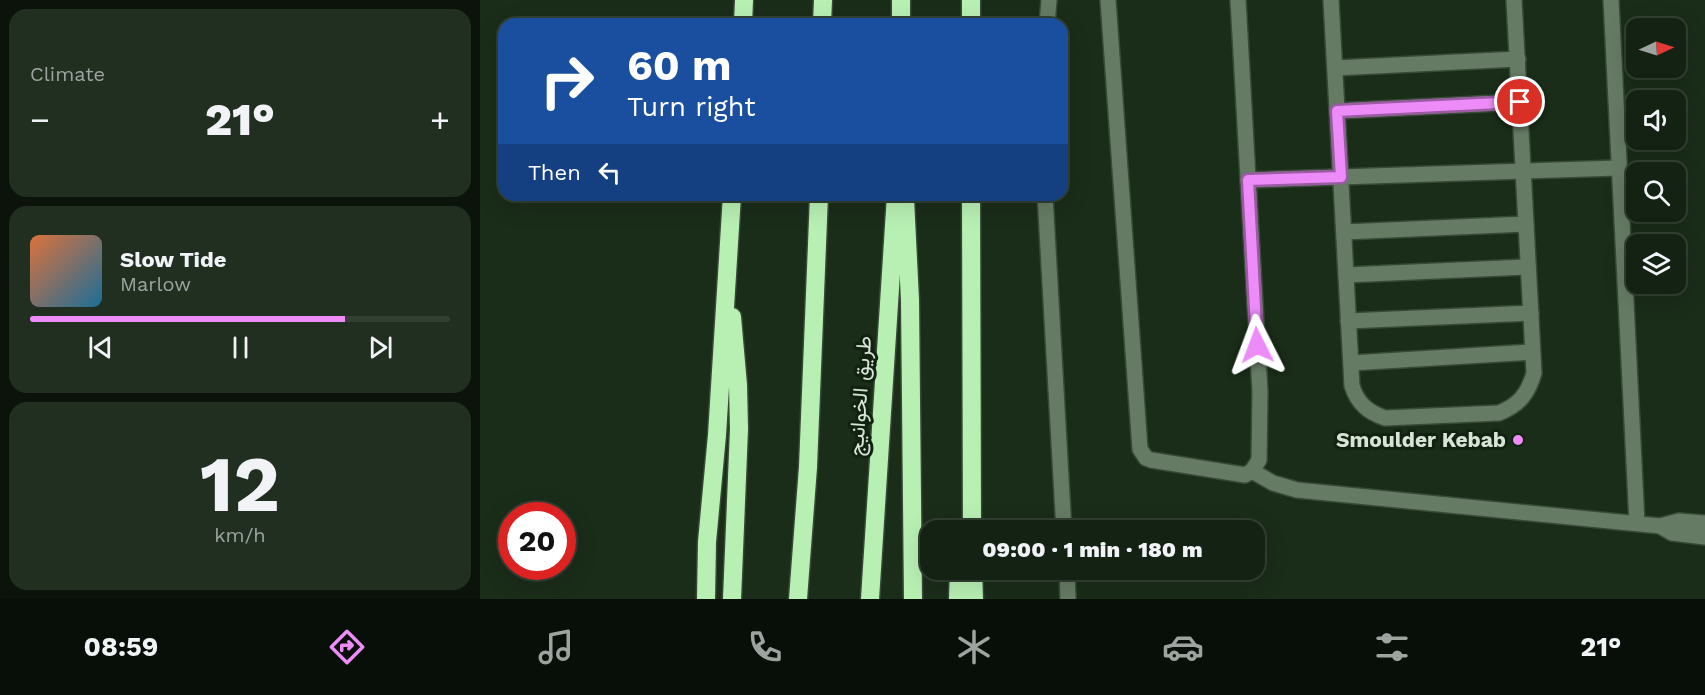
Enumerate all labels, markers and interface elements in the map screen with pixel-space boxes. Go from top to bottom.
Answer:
north arrow [1626,18,1686,78]
map controls [1626,18,1686,294]
text: 60 m [627,41,731,90]
icon: right [528,42,606,120]
text: Climate [30,62,105,86]
pin [1494,76,1545,127]
icon: arrive [1503,85,1536,118]
button: sound [1626,90,1686,150]
text: Turn right [627,91,756,123]
text: 21° [205,93,275,146]
text: − [30,100,50,139]
text: + [430,100,450,139]
icon: left [593,156,626,189]
text: Then [528,160,581,185]
button: search [1626,162,1686,222]
button: layers [1626,234,1686,294]
text: Slow Tide [120,247,227,272]
text: Marlow [120,272,191,296]
position arrow [1225,313,1289,377]
icon: previous [84,331,117,364]
icon: pause [224,331,257,364]
icon: next [364,331,397,364]
street label: طريق الخوانيج [843,335,878,457]
place label: Smoulder Kebab [1336,427,1506,452]
marker: Smoulder Kebab [1511,433,1525,447]
text: 12 [200,438,280,530]
speed limit sign: 20 [498,502,576,580]
text: km/h [214,523,266,547]
text: 09:00 · 1 min · 180 m [982,537,1203,562]
icon: directions [326,626,368,668]
icon: music [535,626,577,668]
icon: phone [744,626,786,668]
icon: climate [953,626,995,668]
icon: car [1162,626,1204,668]
icon: filters [1371,626,1413,668]
text: 08:59 [84,631,158,663]
text: 21° [1580,631,1621,663]

